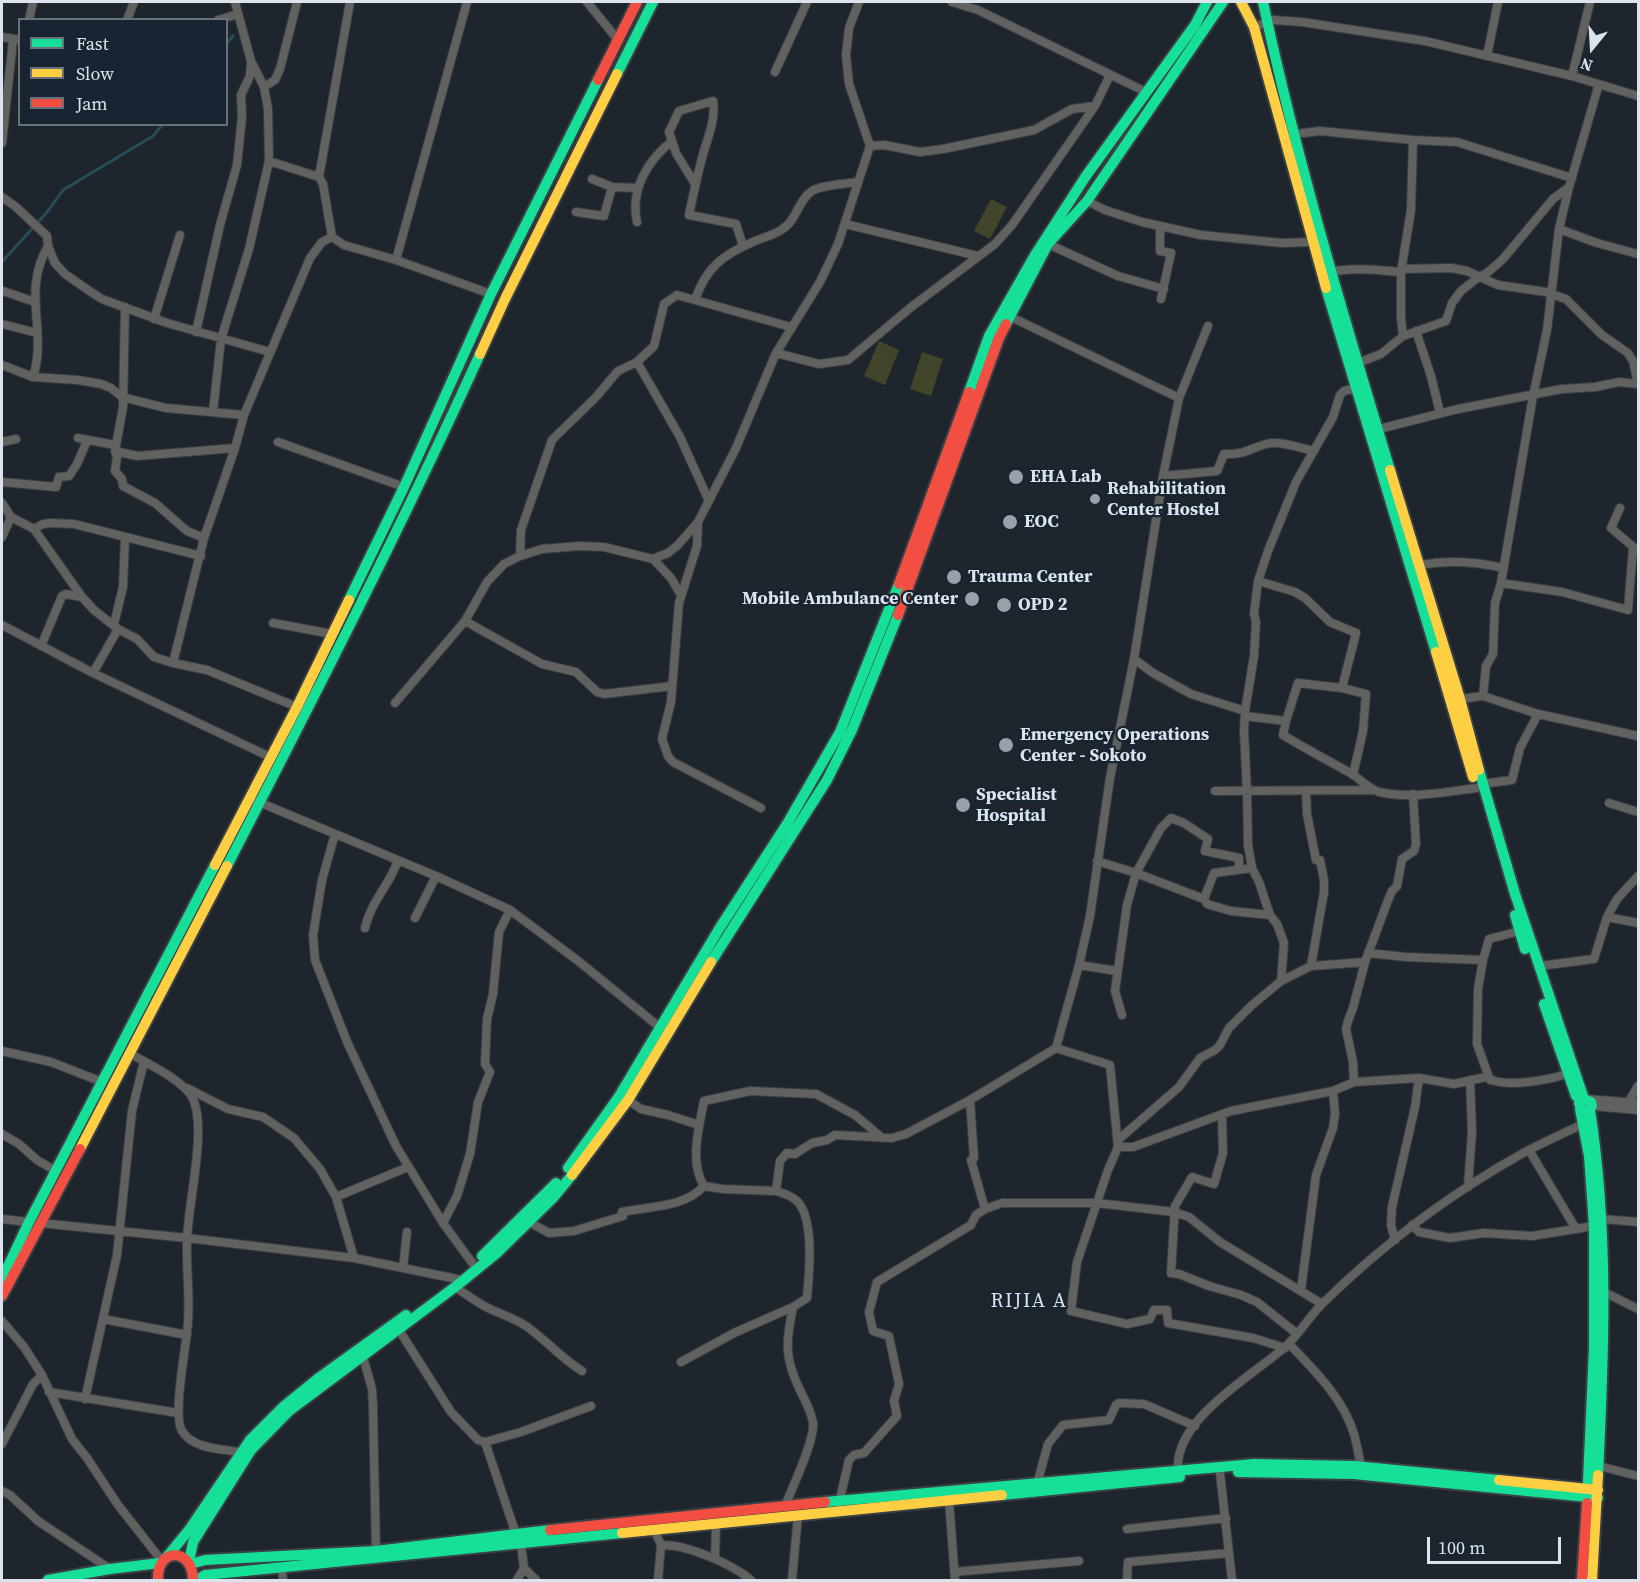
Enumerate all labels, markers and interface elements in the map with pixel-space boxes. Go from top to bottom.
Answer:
legend [18,18,228,126]
north arrow [1562,18,1622,78]
text: Fast [76,31,109,56]
text: N [1577,53,1595,77]
text: Slow [76,61,114,86]
text: Jam [76,91,108,116]
place label: EHA Lab [1030,466,1101,488]
marker: EHA Lab [1007,468,1025,486]
place label: Rehabilitation Center Hostel [1107,478,1226,520]
marker: Rehabilitation Center Hostel [1088,492,1102,506]
place label: EOC [1024,511,1059,533]
marker: EOC [1001,513,1019,531]
place label: Trauma Center [968,566,1092,588]
marker: Trauma Center [945,568,963,586]
place label: Mobile Ambulance Center [742,588,958,610]
marker: Mobile Ambulance Center [963,590,981,608]
place label: OPD 2 [1018,594,1068,616]
marker: OPD 2 [995,596,1013,614]
place label: Emergency Operations Center - Sokoto [1020,724,1209,766]
marker: Emergency Operations Center - Sokoto [997,736,1015,754]
place label: Specialist Hospital [976,784,1057,826]
marker: Specialist Hospital [954,796,972,814]
district label: RIJIA A [990,1290,1068,1314]
scale bar [1430,1525,1564,1563]
text: 100 m [1438,1535,1485,1560]

